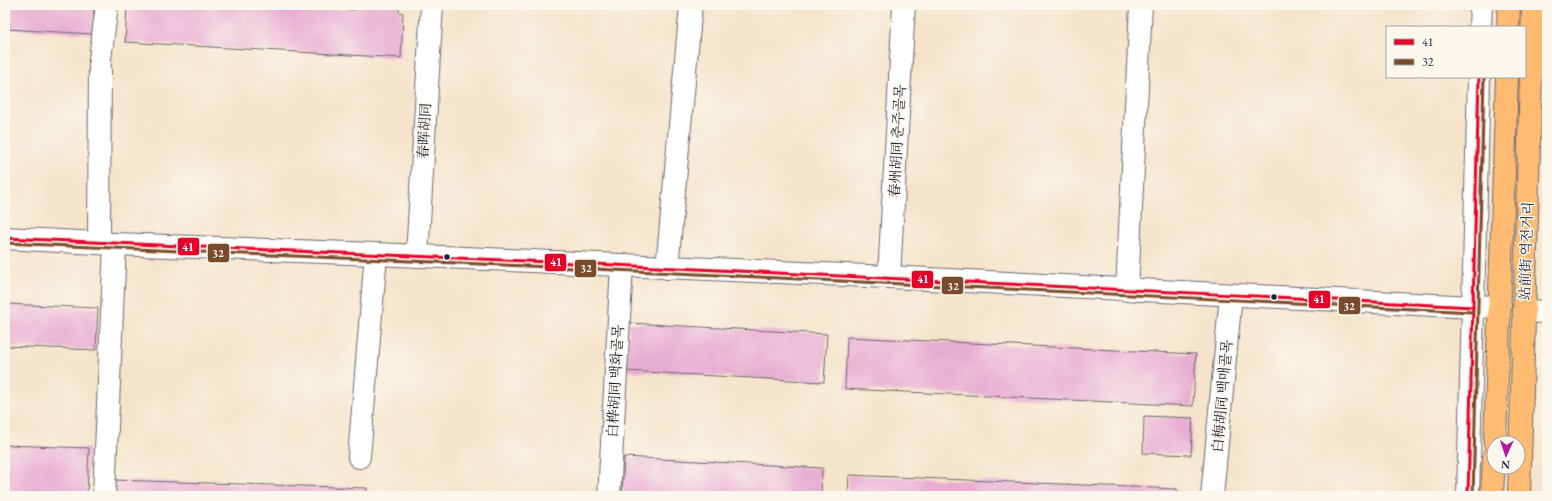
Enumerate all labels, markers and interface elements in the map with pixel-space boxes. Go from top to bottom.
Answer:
legend [1386,26,1526,78]
text: 41 [1422,34,1434,50]
text: 32 [1422,54,1434,70]
street label: 春州胡同 춘주골목 [885,84,909,198]
street label: 春晖胡同 [414,103,434,159]
street label: 站前街 역전거리 [1515,201,1537,301]
line badge: 41 [177,237,200,256]
text: 41 [182,240,194,254]
line badge: 32 [207,243,230,263]
text: 32 [212,246,224,260]
unlabelled marker [442,252,452,262]
line badge: 41 [544,253,567,272]
text: 41 [550,255,562,269]
line badge: 32 [574,259,597,278]
text: 32 [580,261,592,275]
line badge: 41 [911,270,934,289]
text: 41 [917,272,929,286]
line badge: 32 [941,276,964,295]
text: 32 [947,279,959,293]
line badge: 41 [1308,290,1331,309]
unlabelled marker [1269,292,1279,302]
text: 41 [1313,292,1325,306]
line badge: 32 [1338,296,1361,315]
text: 32 [1343,299,1355,313]
street label: 白桦胡同 백화골목 [603,324,627,438]
street label: 白梅胡同 백매골목 [1208,339,1236,453]
north arrow [1486,435,1526,475]
text: N [1501,458,1510,472]

